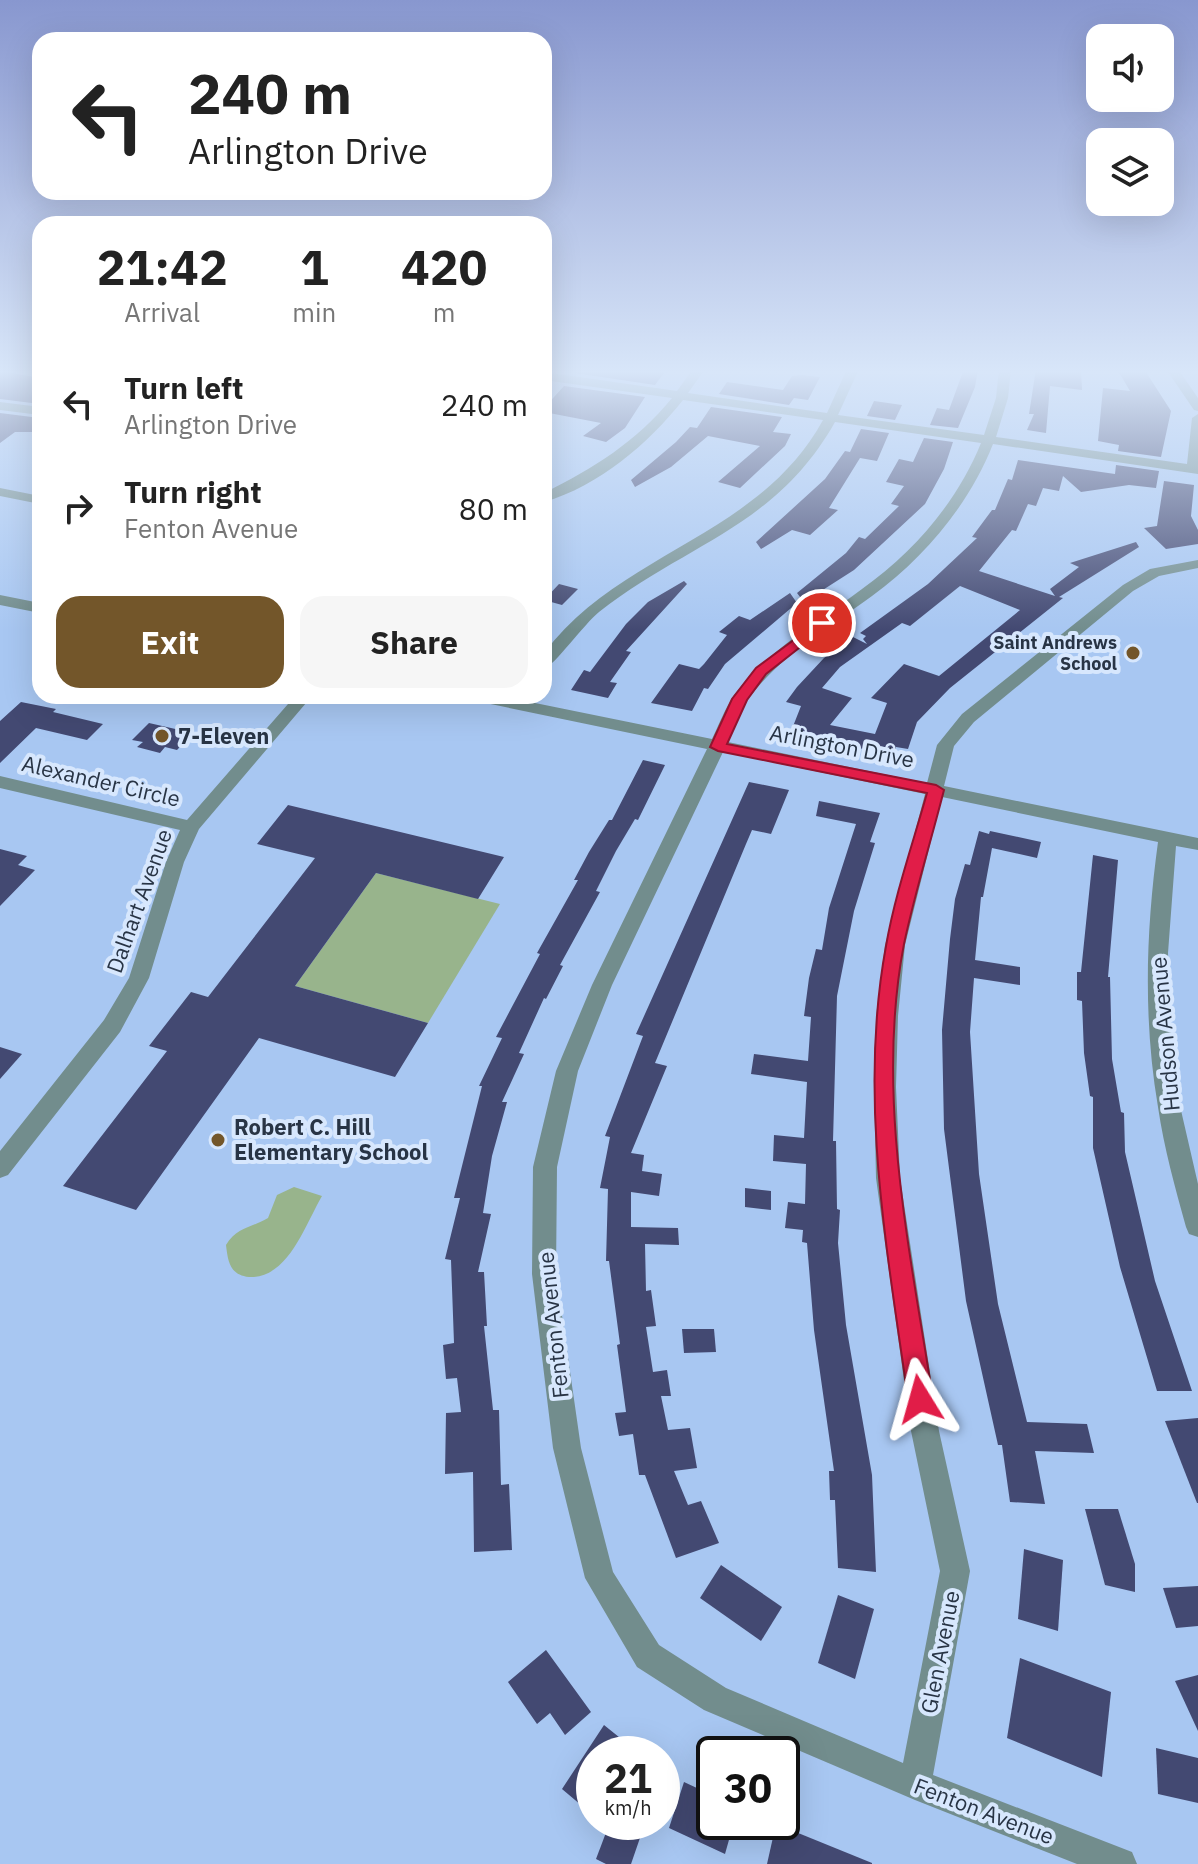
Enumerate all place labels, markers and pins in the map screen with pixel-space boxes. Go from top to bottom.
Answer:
pin [788,589,856,657]
place label: Saint Andrews School [993,631,1118,675]
marker: Saint Andrews School [1124,644,1142,662]
place label: 7-Eleven [178,721,269,750]
marker: 7-Eleven [153,727,171,745]
place label: Robert C. Hill Elementary School [234,1112,428,1166]
marker: Robert C. Hill Elementary School [209,1131,227,1149]

